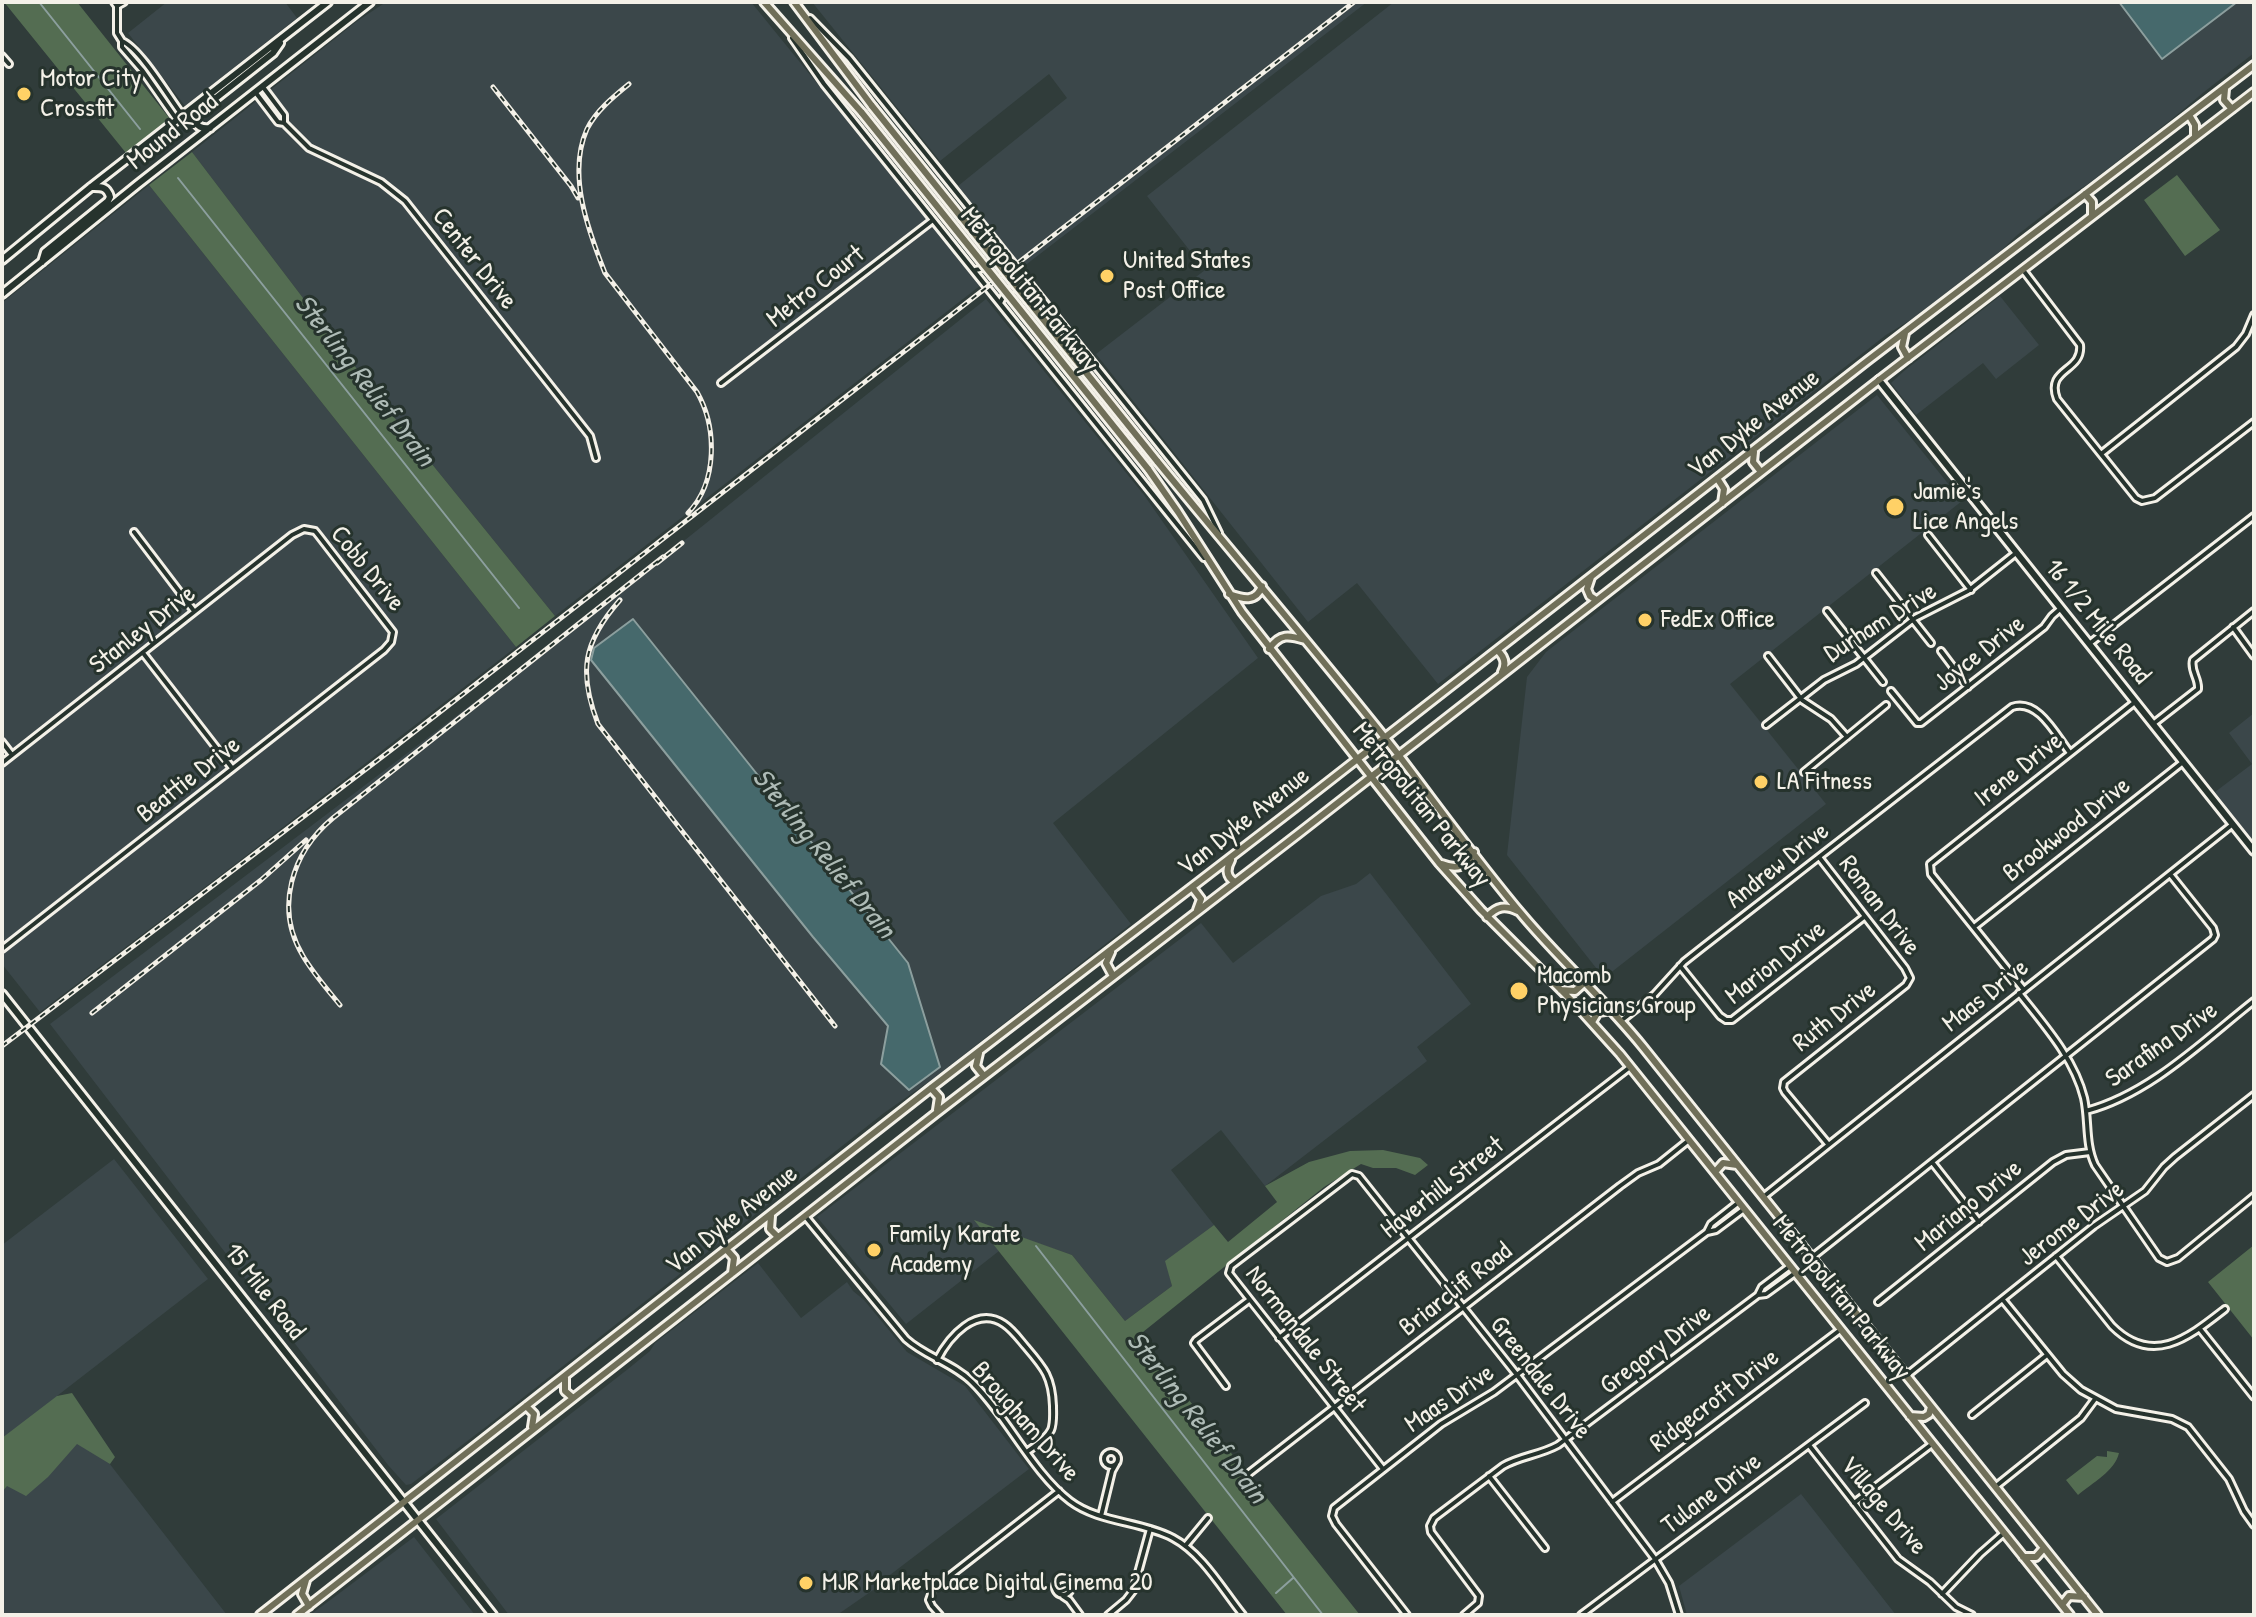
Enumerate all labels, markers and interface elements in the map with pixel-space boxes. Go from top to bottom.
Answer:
place label: Motor City Crossfit [40,63,141,124]
marker: Motor City Crossfit [15,85,33,103]
street label: Mound Road [121,87,225,177]
street label: Metropolitan Parkway [953,201,1105,379]
street label: Center Drive [425,202,523,316]
street label: Metro Court [761,239,871,335]
place label: United States Post Office [1123,245,1251,306]
marker: United States Post Office [1098,267,1116,285]
water label: Sterling Relief Drain [286,288,442,474]
street label: Van Dyke Avenue [1682,363,1826,485]
place label: Jamie's Lice Angels [1913,476,2018,538]
marker: Jamie's Lice Angels [1884,496,1906,518]
street label: Cobb Drive [323,520,411,618]
street label: 16 1/2 Mile Road [2037,553,2157,691]
street label: Durham Drive [1819,576,1943,670]
street label: Stanley Drive [84,579,202,681]
place label: FedEx Office [1661,604,1775,636]
street label: Joyce Drive [1928,609,2032,699]
marker: FedEx Office [1636,611,1654,629]
street label: Metropolitan Parkway [1345,716,1497,894]
street label: Irene Drive [1969,726,2069,814]
street label: Beattie Drive [131,730,247,830]
street label: Van Dyke Avenue [1172,761,1316,883]
water label: Sterling Relief Drain [744,762,902,946]
place label: LA Fitness [1777,766,1872,798]
street label: Brookwood Drive [1997,771,2137,889]
marker: LA Fitness [1752,773,1770,791]
street label: Andrew Drive [1720,816,1836,916]
street label: Roman Drive [1831,850,1927,962]
street label: Marion Drive [1720,914,1832,1012]
street label: Maas Drive [1937,953,2035,1039]
place label: Macomb Physicians Group [1537,960,1696,1022]
street label: Ruth Drive [1787,975,1883,1059]
marker: Macomb Physicians Group [1508,980,1530,1002]
street label: Sarafina Drive [2100,995,2224,1095]
street label: Haverhill Street [1375,1130,1511,1246]
street label: Mariano Drive [1909,1153,2029,1259]
street label: Van Dyke Avenue [660,1159,804,1281]
street label: Jerome Drive [2013,1174,2131,1274]
street label: Metropolitan Parkway [1765,1209,1917,1387]
place label: Family Karate Academy [890,1219,1021,1280]
street label: Briarcliff Road [1393,1236,1519,1344]
street label: 15 Mile Road [217,1238,311,1346]
marker: Family Karate Academy [865,1241,883,1259]
street label: Normandale Street [1238,1260,1372,1420]
street label: Gregory Drive [1594,1298,1718,1402]
street label: Greendale Drive [1482,1310,1598,1446]
water label: Sterling Relief Drain [1118,1325,1274,1511]
street label: Ridgecroft Drive [1644,1342,1786,1460]
street label: Brougham Drive [964,1355,1086,1489]
street label: Maas Drive [1400,1358,1500,1440]
street label: Tulane Drive [1656,1446,1768,1542]
street label: Village Drive [1833,1451,1933,1561]
place label: MJR Marketplace Digital Cinema 20 [822,1567,1153,1599]
marker: MJR Marketplace Digital Cinema 20 [797,1574,815,1592]

